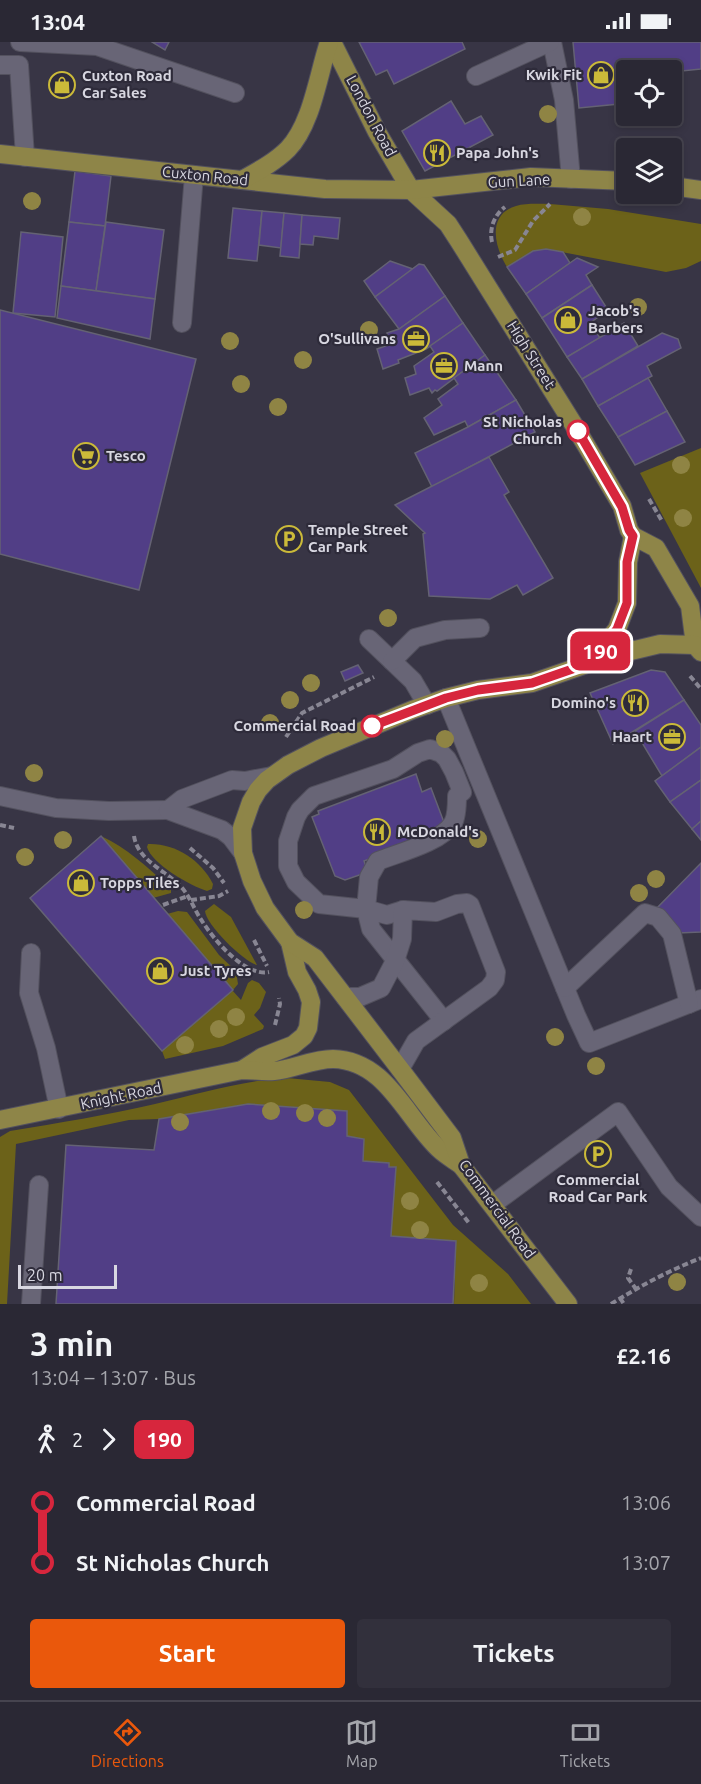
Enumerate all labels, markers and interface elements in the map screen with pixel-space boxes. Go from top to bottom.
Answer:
text: 13:04 [30,9,85,34]
shop icon: Kwik Fit [586,60,616,90]
map controls [616,60,682,204]
button: locate [616,60,682,126]
place label: Kwik Fit [526,66,583,83]
place label: Cuxton Road Car Sales [82,67,172,101]
shop icon: Cuxton Road Car Sales [47,70,77,100]
street label: London Road [343,72,400,159]
restaurant icon: Papa John's [422,138,452,168]
button: layers [616,138,682,204]
place label: Papa John's [456,144,539,161]
street label: Cuxton Road [161,163,249,188]
street label: Gun Lane [487,170,551,191]
place label: Jacob's Barbers [588,302,643,336]
shop icon: Jacob's Barbers [553,305,583,335]
street label: High Street [504,318,559,392]
office icon: O'Sullivans [401,324,431,354]
place label: O'Sullivans [318,330,396,347]
office icon: Mann [429,351,459,381]
place label: Mann [464,357,503,374]
place label: St Nicholas Church [483,413,562,447]
marker: St Nicholas Church [567,420,589,442]
supermarket icon: Tesco [71,441,101,471]
place label: Tesco [106,447,146,464]
place label: Temple Street Car Park [308,521,409,555]
parking icon: Temple Street Car Park [274,524,304,554]
line badge: 190 [566,632,634,670]
text: 190 [582,639,618,663]
restaurant icon: Domino's [620,688,650,718]
place label: Domino's [551,694,616,711]
marker: Commercial Road [361,715,383,737]
place label: Commercial Road [233,717,356,734]
office icon: Haart [657,722,687,752]
place label: Haart [612,728,653,745]
restaurant icon: McDonald's [362,817,392,847]
place label: McDonald's [397,823,479,840]
shop icon: Topps Tiles [66,868,96,898]
place label: Topps Tiles [100,874,179,891]
shop icon: Just Tyres [145,956,175,986]
place label: Just Tyres [180,962,252,979]
street label: Knight Road [79,1079,163,1112]
parking icon: Commercial Road Car Park [583,1139,613,1169]
street label: Commercial Road [456,1156,539,1261]
place label: Commercial Road Car Park [549,1171,648,1205]
scale bar [18,1262,117,1290]
text: 20 m [27,1266,63,1284]
text: 3 min [30,1325,113,1362]
text: £2.16 [616,1343,671,1368]
text: 13:04 – 13:07 · Bus [30,1366,196,1389]
icon: walk [30,1423,63,1456]
icon: forward [92,1423,125,1456]
text: 190 [146,1427,182,1451]
text: 2 [72,1428,83,1451]
text: Commercial Road [76,1490,256,1515]
text: 13:06 [621,1491,671,1514]
text: St Nicholas Church [76,1550,269,1575]
text: 13:07 [621,1551,671,1574]
button: Start [30,1619,345,1688]
button: Tickets [357,1619,671,1688]
tab: Directions [91,1716,164,1770]
tab: Map [345,1716,378,1770]
tab: Tickets [560,1716,610,1770]

